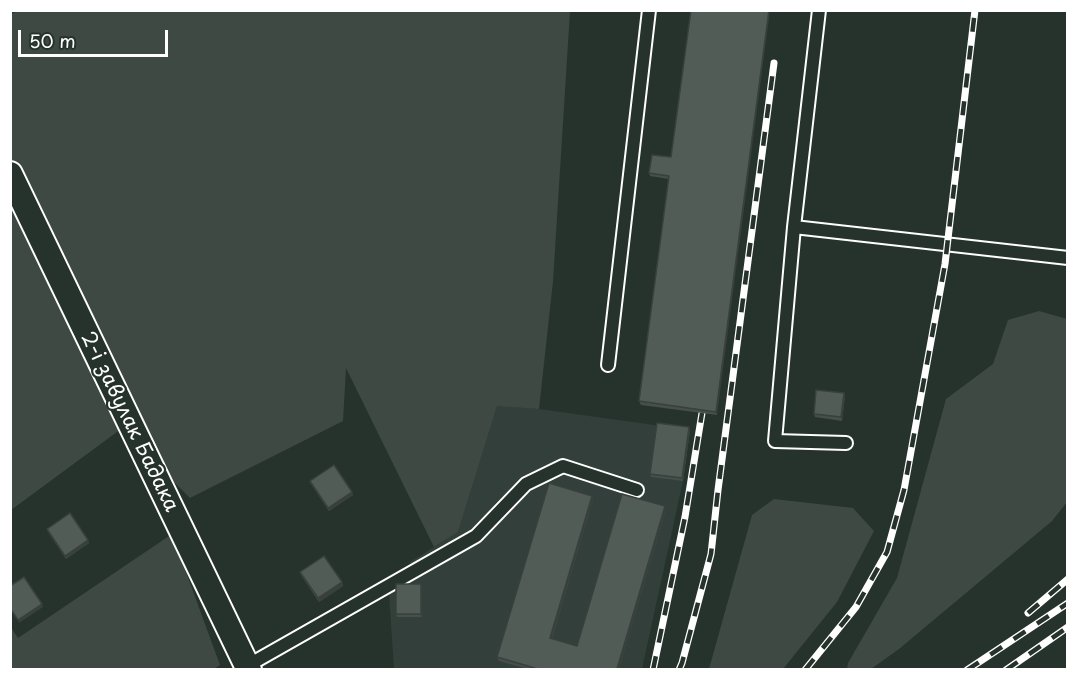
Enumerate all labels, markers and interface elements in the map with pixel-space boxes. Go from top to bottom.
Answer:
scale bar [21,18,171,56]
text: 50 m [29,27,76,54]
street label: 2-і завулак Бадака [75,328,183,516]

